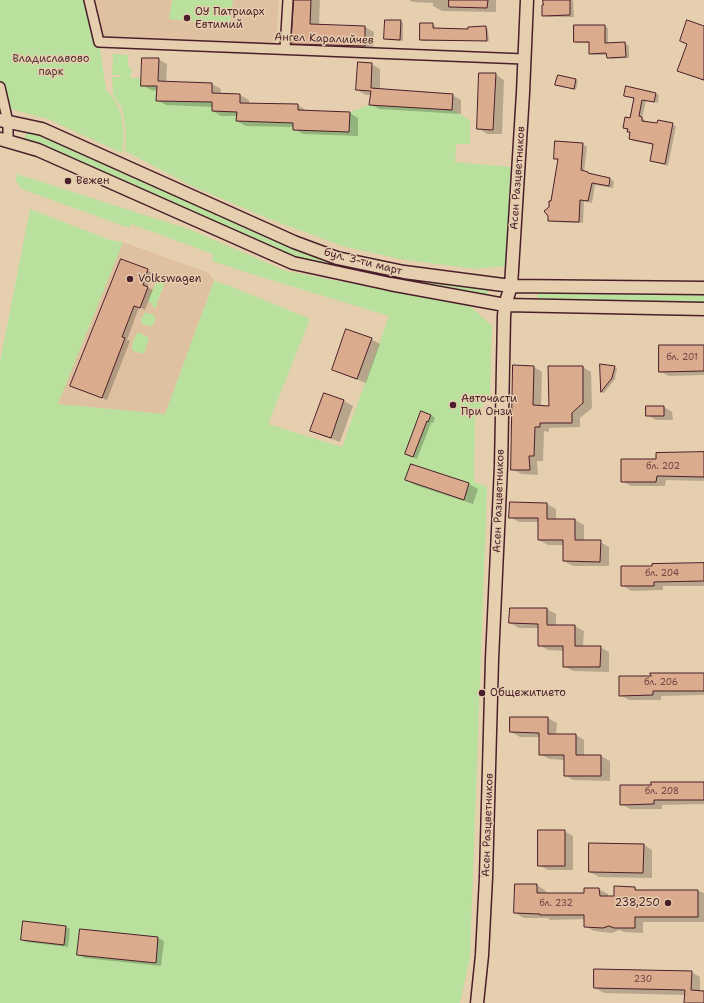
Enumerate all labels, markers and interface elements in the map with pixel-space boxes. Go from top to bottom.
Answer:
place label: ОУ Патриарх Евтимий [195,5,265,31]
marker: ОУ Патриарх Евтимий [182,13,192,23]
street label: Ангел Каралийчев [274,31,374,47]
park label: Владиславово парк [13,52,89,78]
street label: Асен Разцветников [508,126,528,230]
place label: Вежен [76,174,109,188]
marker: Вежен [63,176,73,186]
street label: бул. 3-ти март [322,246,404,278]
place label: Volkswagen [138,272,202,286]
marker: Volkswagen [125,274,135,284]
house number: бл. 201 [666,353,698,363]
place label: Авточасти При Онзи [461,392,517,418]
marker: Авточасти При Онзи [448,400,458,410]
street label: Асен Разцветников [491,449,507,553]
house number: бл. 202 [646,462,680,472]
house number: бл. 204 [645,569,679,579]
house number: бл. 206 [644,678,678,688]
place label: Общежитието [490,686,566,700]
marker: Общежитието [477,688,487,698]
street label: Асен Разцветников [480,773,496,877]
house number: бл. 208 [645,787,679,797]
place label: 238,250 [614,896,660,910]
marker: 238,250 [663,898,673,908]
house number: бл. 232 [539,899,573,909]
house number: 230 [634,975,652,985]

